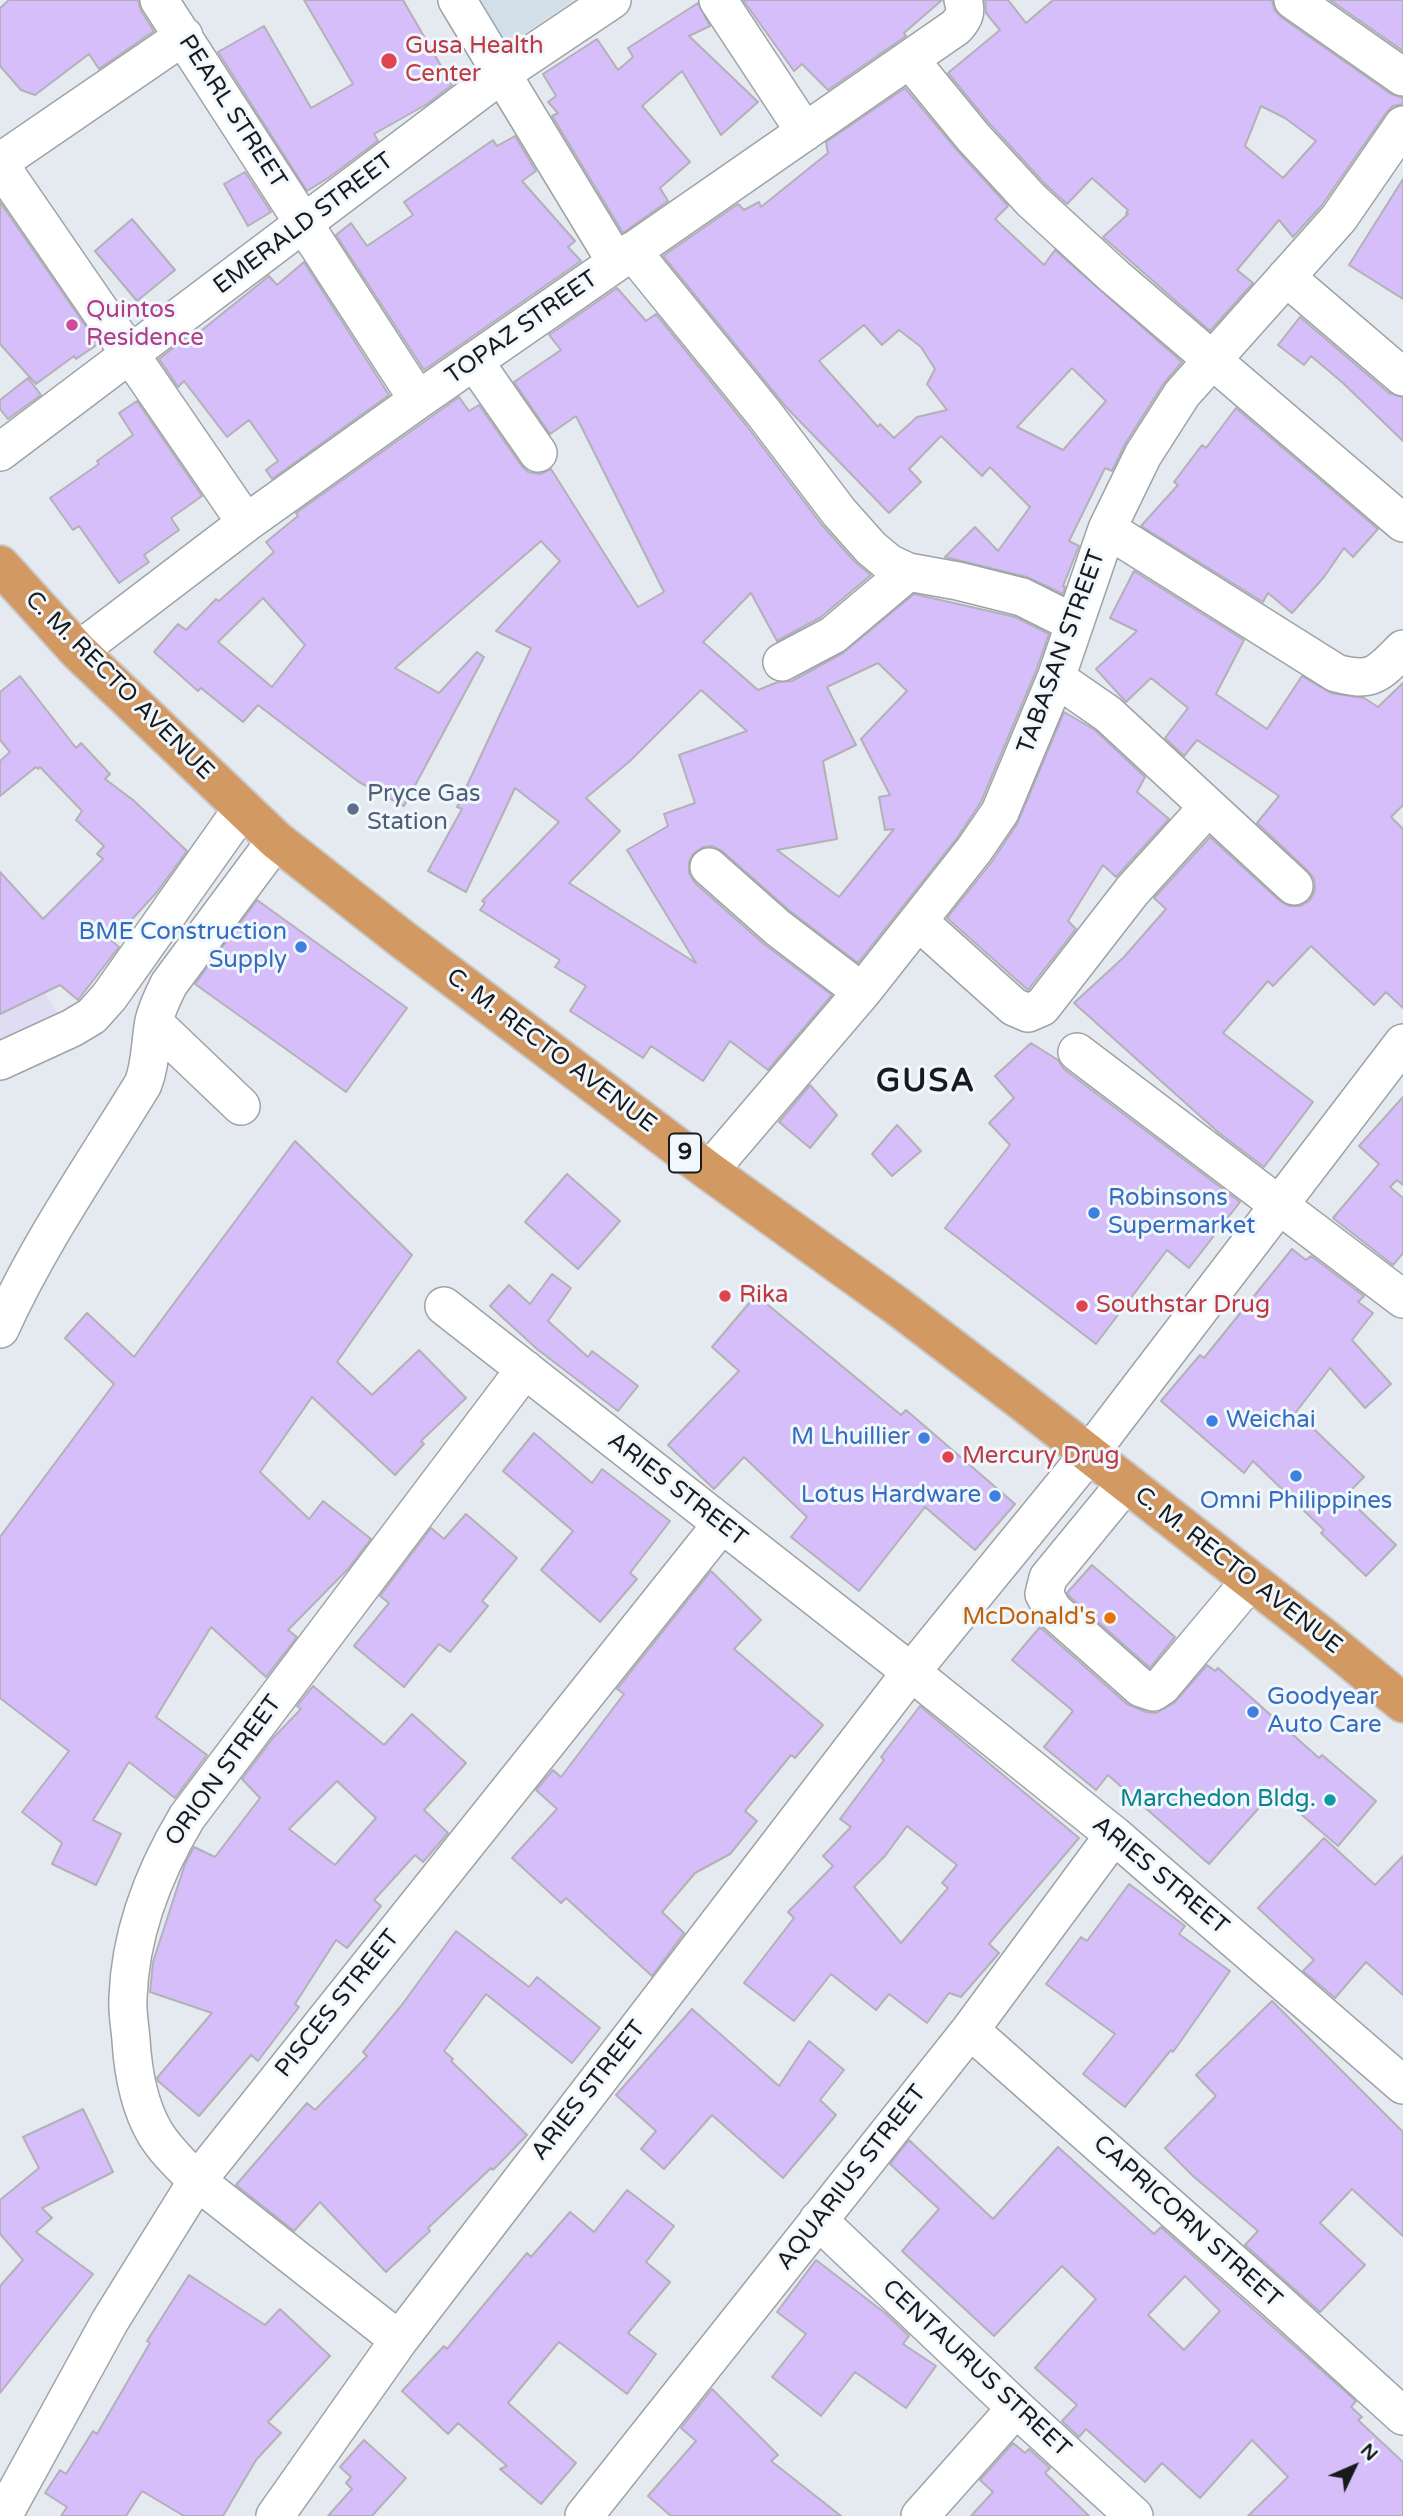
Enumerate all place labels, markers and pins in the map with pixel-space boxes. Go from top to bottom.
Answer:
place label: Gusa Health Center [405,33,544,89]
marker: Gusa Health Center [379,51,399,71]
place label: Quintos Residence [86,297,204,353]
marker: Quintos Residence [64,317,80,333]
place label: Pryce Gas Station [367,781,481,837]
marker: Pryce Gas Station [345,801,361,817]
place label: BME Construction Supply [79,919,287,975]
marker: BME Construction Supply [293,939,309,955]
place label: Robinsons Supermarket [1108,1185,1255,1241]
marker: Robinsons Supermarket [1086,1205,1102,1221]
place label: Rika [739,1282,788,1310]
marker: Rika [717,1288,733,1304]
place label: Southstar Drug [1096,1292,1270,1320]
marker: Southstar Drug [1074,1298,1090,1314]
place label: Weichai [1226,1407,1316,1435]
marker: Weichai [1204,1413,1220,1429]
place label: M Lhuillier [791,1424,910,1452]
marker: M Lhuillier [916,1430,932,1446]
place label: Mercury Drug [962,1443,1120,1471]
marker: Mercury Drug [940,1449,956,1465]
marker: Omni Philippines [1288,1468,1304,1484]
place label: Lotus Hardware [801,1482,981,1510]
marker: Lotus Hardware [987,1488,1003,1504]
place label: Omni Philippines [1200,1488,1392,1516]
place label: McDonald's [962,1604,1096,1632]
marker: McDonald's [1102,1610,1118,1626]
place label: Goodyear Auto Care [1267,1684,1382,1740]
marker: Goodyear Auto Care [1245,1704,1261,1720]
place label: Marchedon Bldg. [1120,1786,1316,1814]
marker: Marchedon Bldg. [1322,1792,1338,1808]

